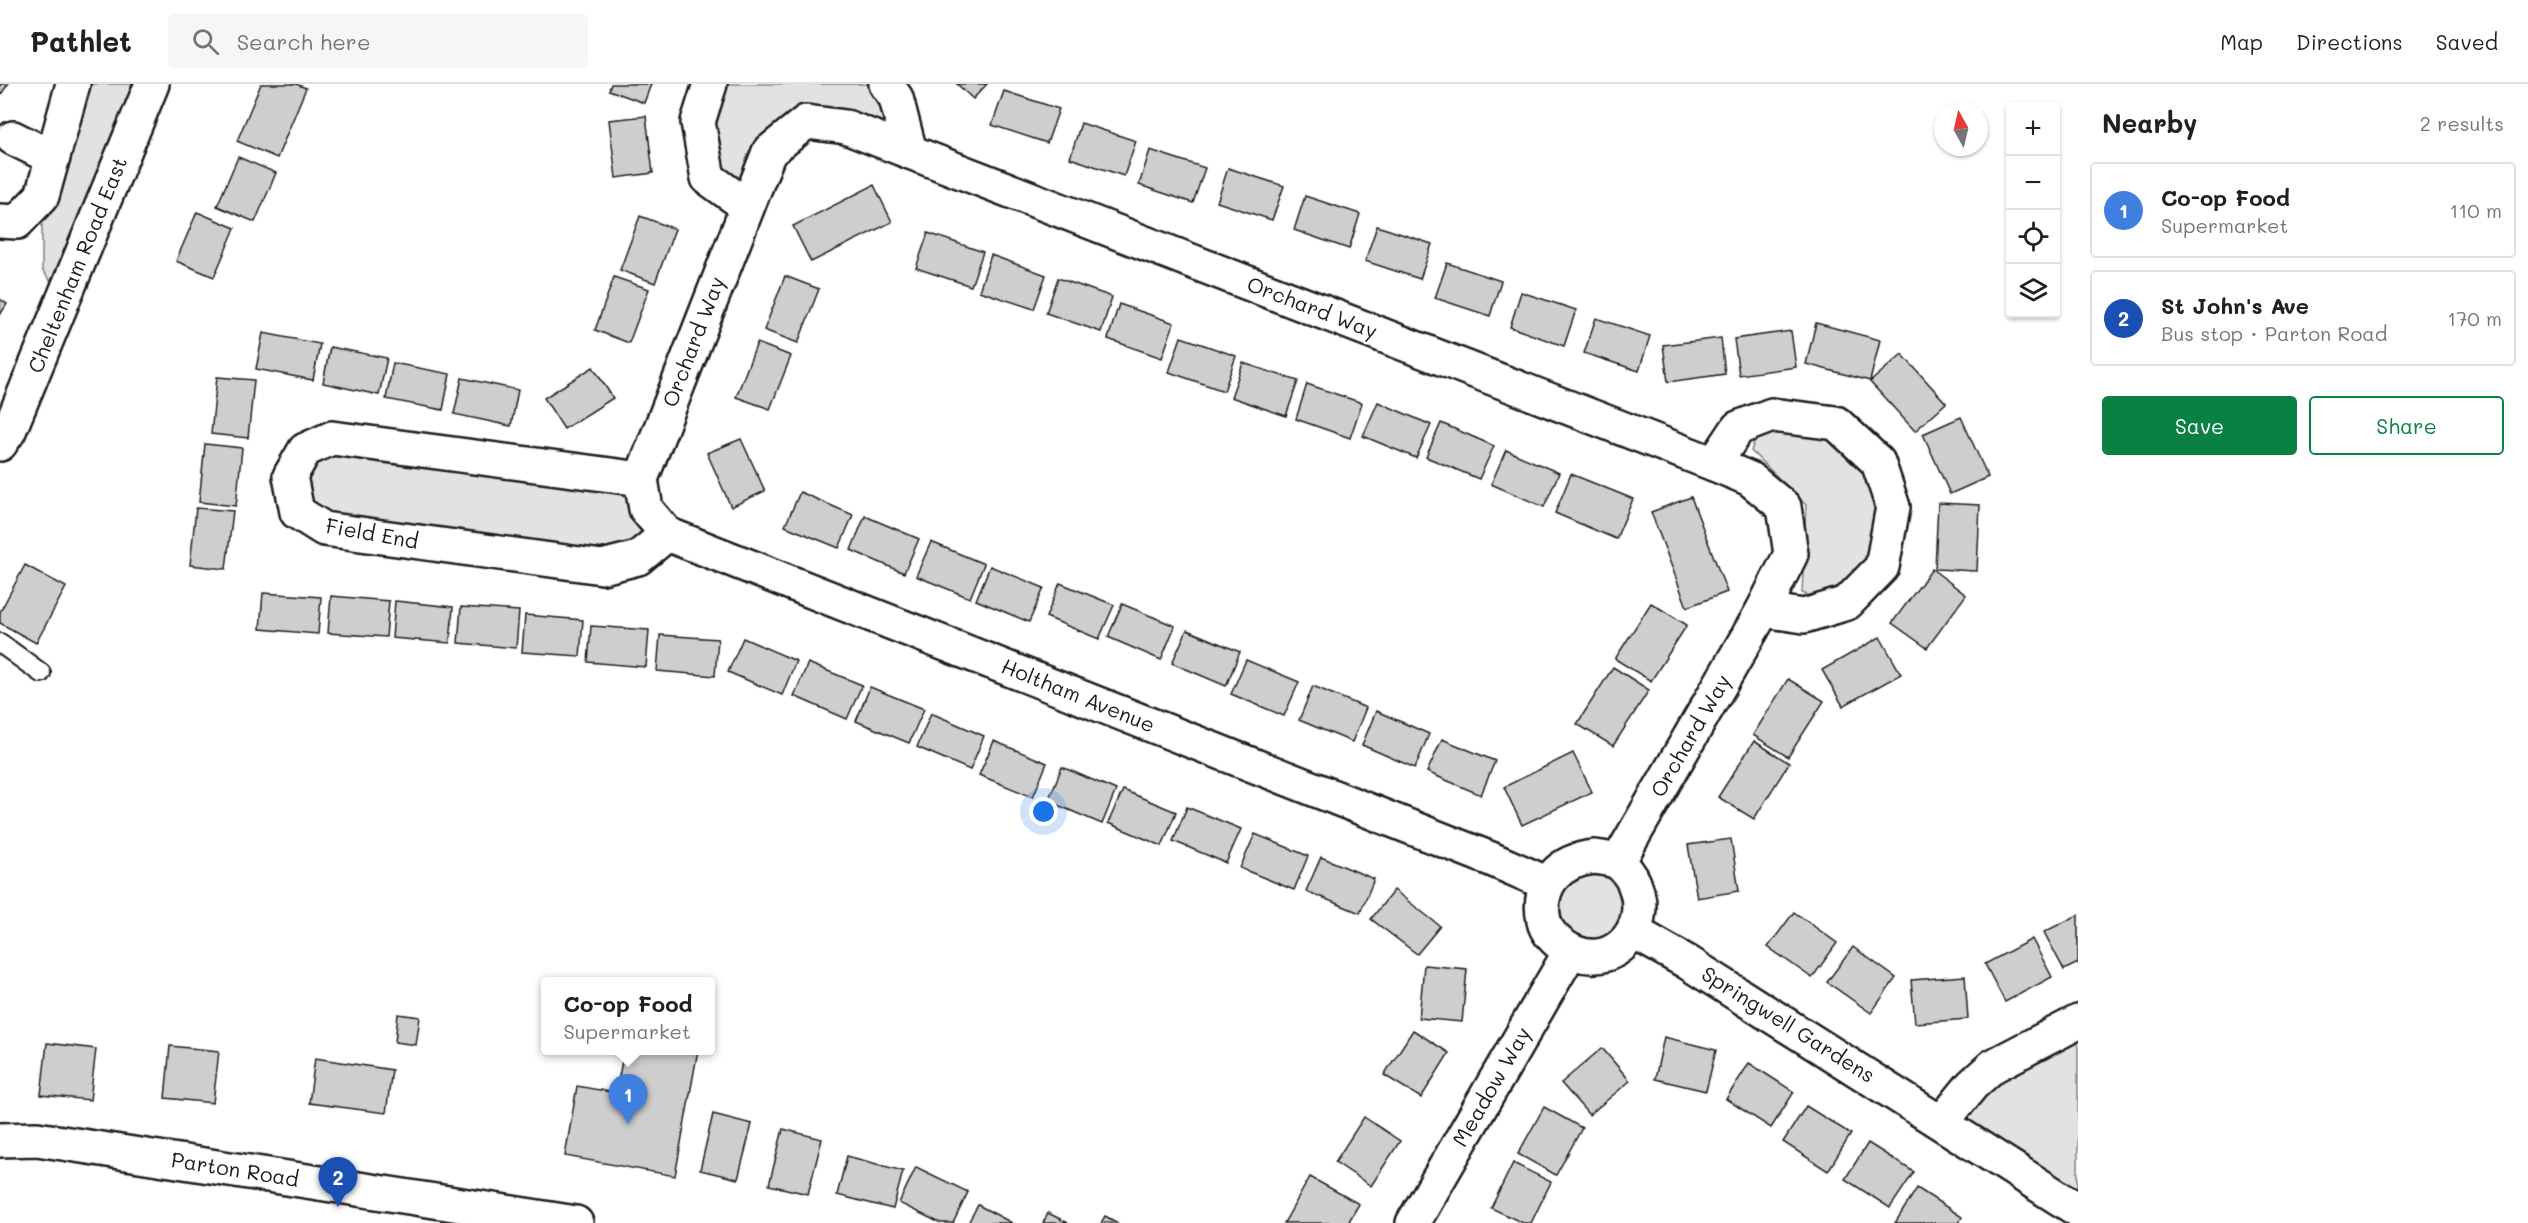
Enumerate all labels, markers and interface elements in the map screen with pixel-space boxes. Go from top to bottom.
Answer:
search box [168,14,588,68]
text: Pathlet [30,23,132,59]
icon: search [189,25,222,58]
text: Search here [237,27,371,56]
text: Map [2220,28,2263,55]
text: Directions [2296,28,2403,55]
text: Saved [2436,28,2498,55]
north arrow [1934,102,1988,156]
map controls [2006,102,2060,318]
button: + [2006,102,2060,156]
text: Nearby [2102,106,2197,140]
text: 2 results [2420,110,2504,136]
street label: Cheltenham Road East [21,152,132,377]
button: − [2006,156,2060,210]
text: Co-op Food [2161,183,2290,212]
text: 1 [2119,197,2128,223]
text: 110 m [2449,197,2502,223]
button: locate [2006,210,2060,264]
text: Supermarket [2161,212,2288,238]
button: layers [2006,264,2060,318]
street label: Orchard Way [1244,269,1382,344]
street label: Orchard Way [655,272,730,410]
text: St John's Ave [2161,291,2309,320]
text: 2 [2118,305,2129,331]
text: 170 m [2447,305,2502,331]
text: Bus stop · Parton Road [2161,320,2387,346]
button: Save [2102,396,2297,455]
button: Share [2309,396,2504,455]
street label: Field End [324,511,421,554]
street label: Holtham Avenue [998,652,1159,738]
street label: Orchard Way [1644,669,1736,802]
your location [1029,797,1058,826]
street label: Springwell Gardens [1697,959,1881,1088]
popup [541,977,715,1055]
text: Co-op Food [564,989,692,1018]
text: Supermarket [564,1018,691,1044]
street label: Meadow Way [1445,1021,1536,1151]
pin: 1 [608,1074,648,1124]
street label: Parton Road [170,1145,301,1192]
pin: 2 [318,1158,358,1207]

